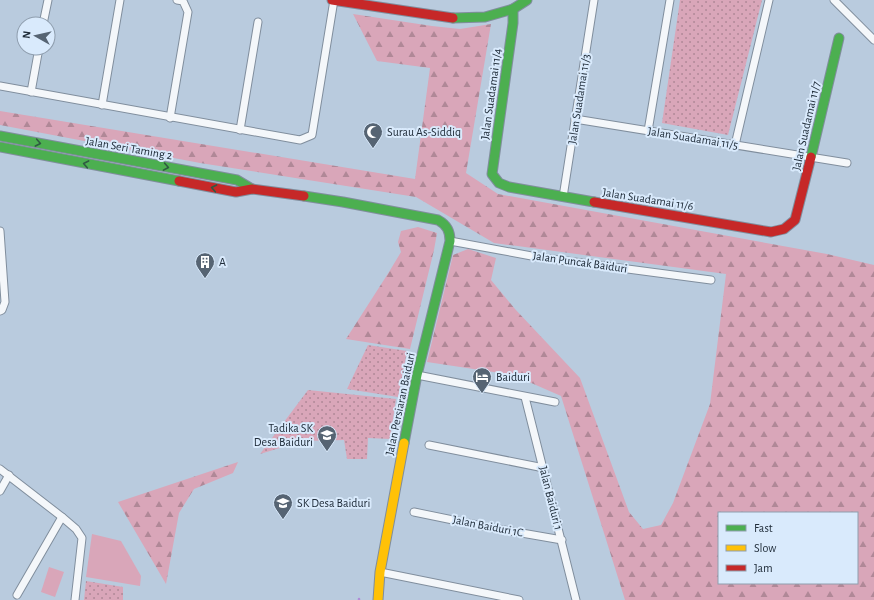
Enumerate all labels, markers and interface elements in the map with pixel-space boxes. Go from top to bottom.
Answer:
north arrow [16,16,56,56]
text: N [21,30,33,39]
street label: Jalan Suadamai 11/4 [479,47,503,140]
street label: Jalan Suadamai 11/3 [566,53,592,145]
street label: Jalan Suadamai 11/7 [790,80,822,172]
mosque icon: Surau As-Siddiq [362,121,384,149]
street label: Jalan Suadamai 11/5 [647,125,739,151]
place label: Surau As-Siddiq [387,126,461,138]
street label: Jalan Seri Taming 2 [85,134,174,162]
one-way arrow [35,138,41,147]
one-way arrow [83,160,89,169]
one-way arrow [163,162,169,170]
one-way arrow [211,184,217,193]
street label: Jalan Suadamai 11/6 [602,186,695,212]
street label: Jalan Puncak Baiduri [532,249,628,275]
building icon: A [194,251,216,279]
place label: A [219,256,226,268]
street label: Jalan Persiaran Baiduri [383,352,417,456]
hotel icon: Baiduri [471,366,493,394]
place label: Baiduri [496,371,530,383]
place label: Tadika SK Desa Baiduri [254,422,313,448]
school or university icon: Tadika SK Desa Baiduri [316,424,338,452]
street label: Jalan Baiduri 1 [537,465,565,531]
school or university icon: SK Desa Baiduri [272,492,294,520]
place label: SK Desa Baiduri [297,497,370,509]
legend [718,512,858,584]
street label: Jalan Baiduri 1C [452,513,524,539]
text: Fast [754,522,773,534]
text: Slow [754,542,776,554]
text: Jam [754,562,773,574]

